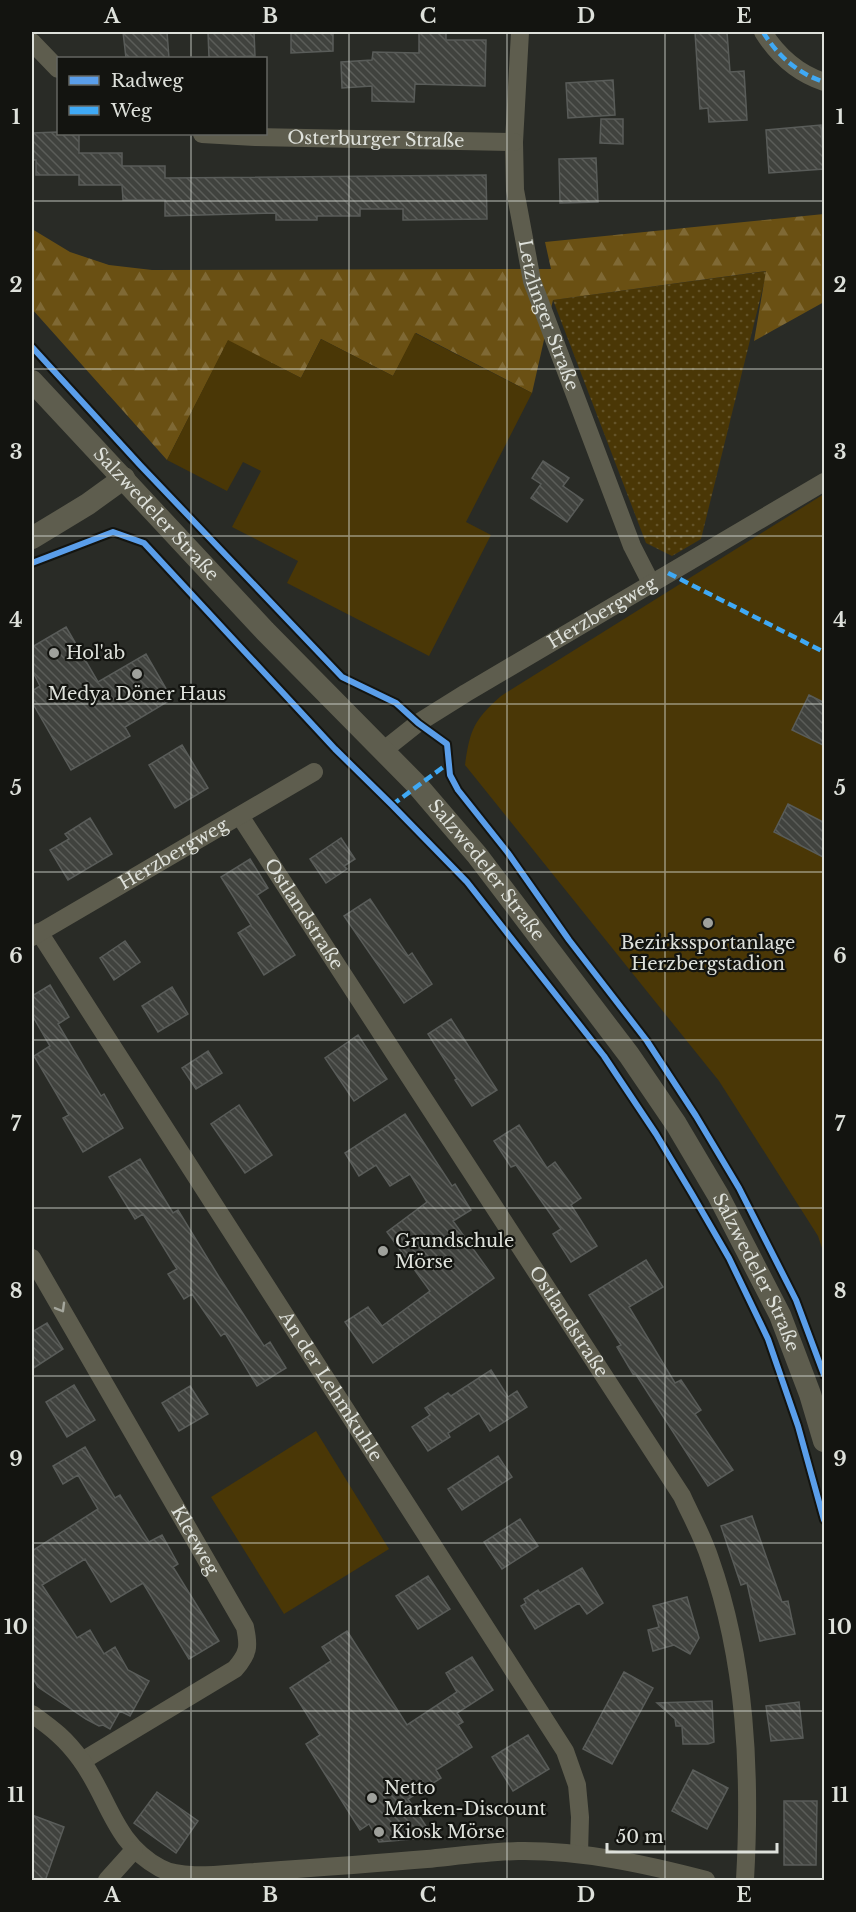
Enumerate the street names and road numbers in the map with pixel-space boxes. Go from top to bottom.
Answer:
street label: Osterburger Straße [287,127,465,152]
street label: Letzlinger Straße [513,238,583,394]
street label: Salzwedeler Straße [89,443,224,585]
street label: Herzbergweg [544,572,661,653]
street label: Salzwedeler Straße [423,795,549,945]
street label: Herzbergweg [115,814,232,895]
street label: Ostlandstraße [260,854,348,974]
street label: Salzwedeler Straße [708,1189,804,1355]
street label: Ostlandstraße [524,1262,613,1381]
street label: An der Lehmkuhle [274,1306,387,1466]
street label: Kleeweg [166,1502,224,1579]

